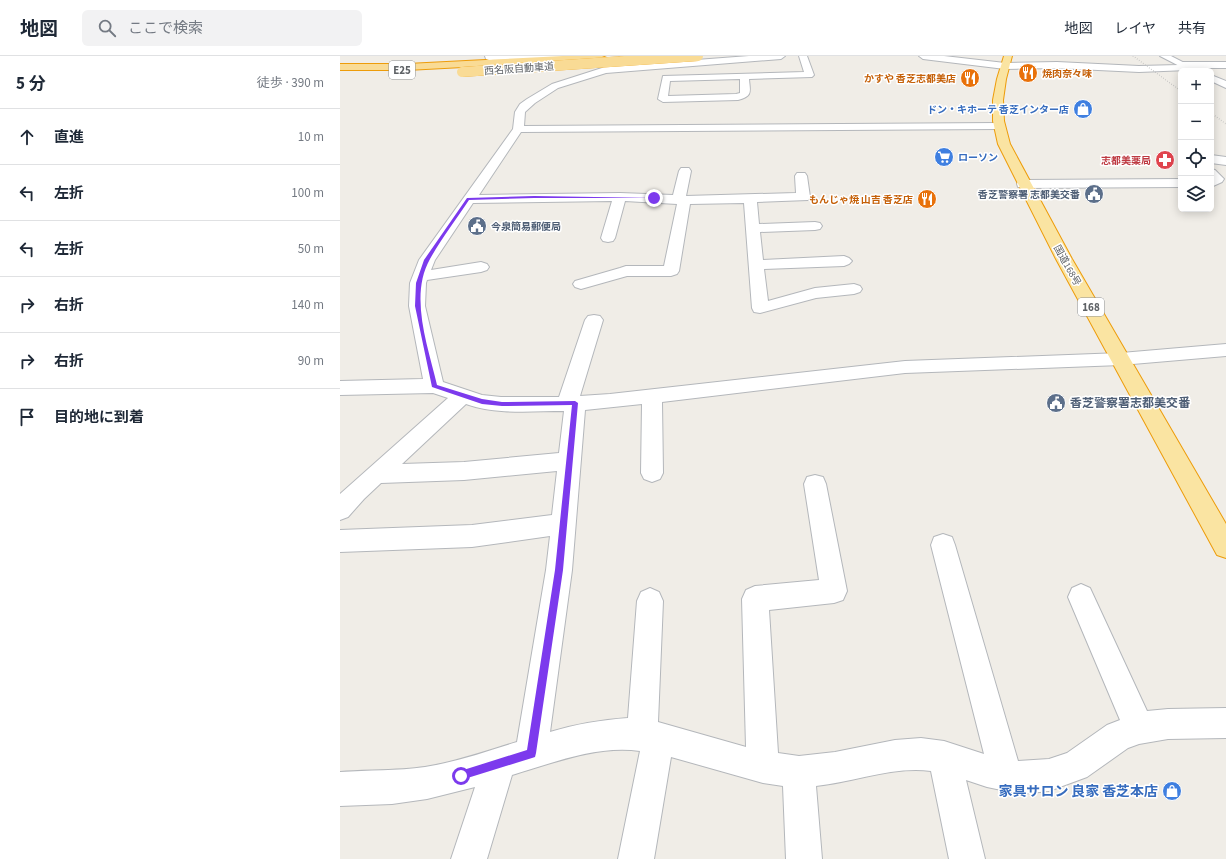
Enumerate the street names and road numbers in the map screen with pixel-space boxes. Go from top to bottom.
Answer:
street label: 西名阪自動車道 [484,60,554,78]
road number: E25 [389,61,415,79]
street label: 国道168号 [1050,242,1084,289]
road number: 168 [1078,298,1104,316]

